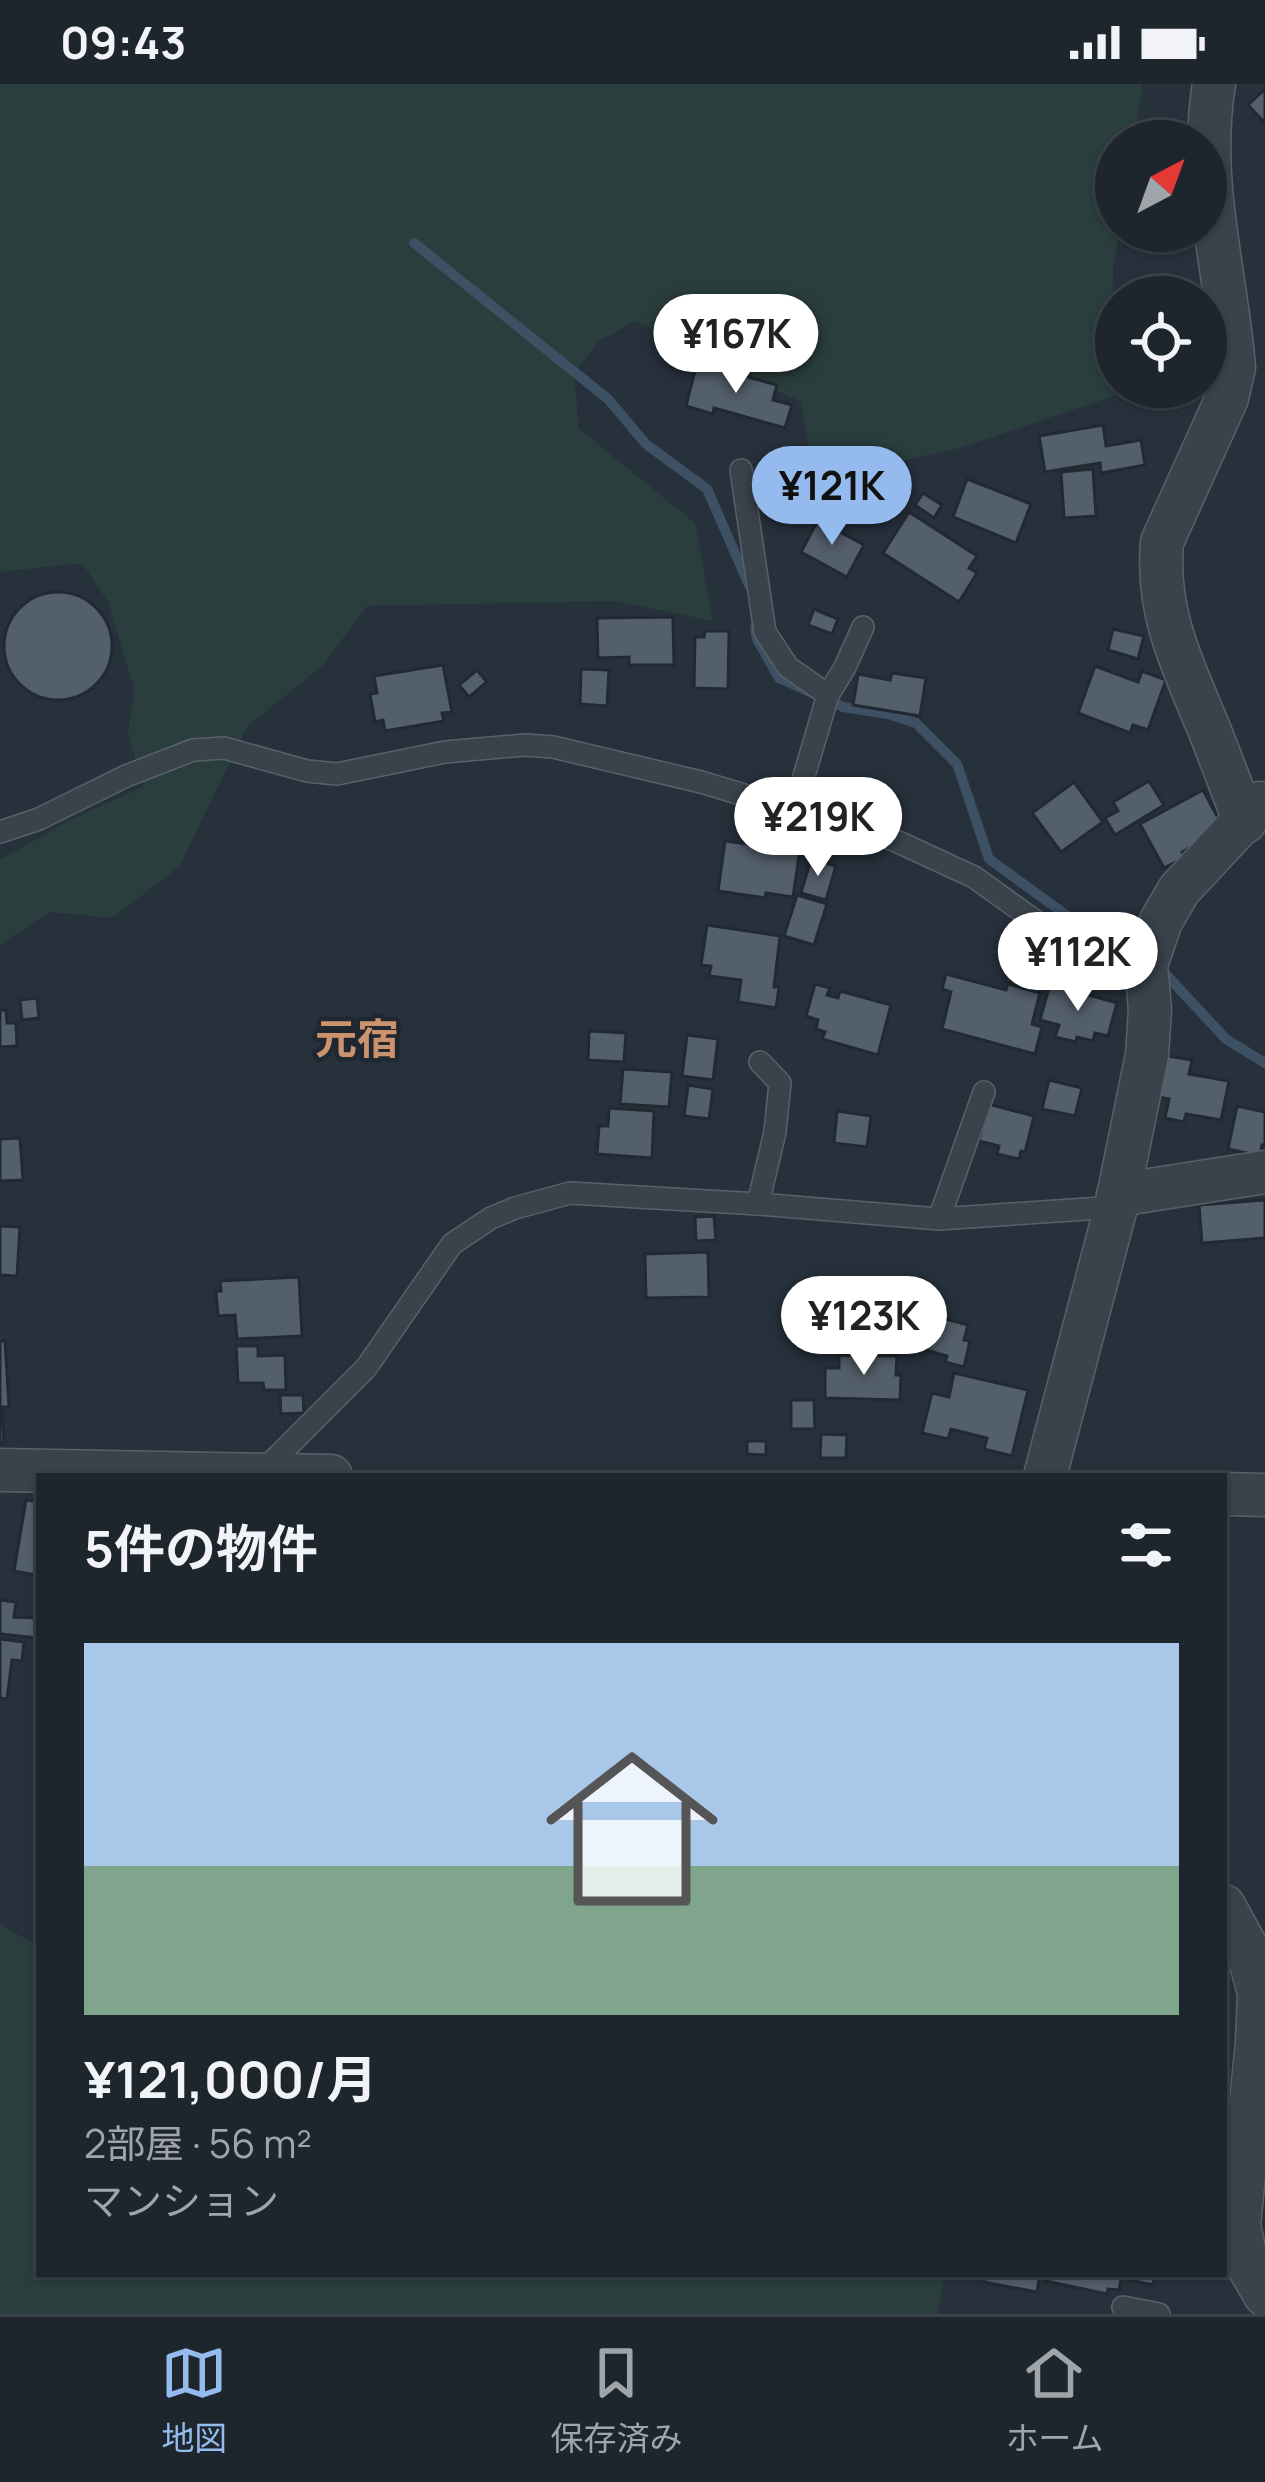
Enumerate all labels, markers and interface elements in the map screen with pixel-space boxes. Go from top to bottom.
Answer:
text: 09:43 [60,11,187,73]
north arrow [1095,120,1227,252]
map controls [1095,120,1227,408]
button: locate [1095,276,1227,408]
pin: ¥167K [652,294,820,396]
text: ¥167K [680,306,792,360]
pin: ¥121K [748,446,916,548]
text: ¥121K [779,458,885,512]
pin: ¥219K [734,777,902,879]
text: ¥219K [761,789,875,843]
pin: ¥112K [994,912,1162,1014]
text: ¥112K [1025,924,1131,978]
district label: 元宿 [315,1009,399,1067]
pin: ¥123K [780,1276,948,1378]
text: ¥123K [808,1288,920,1342]
icon: filters [1113,1512,1179,1578]
text: 5件の物件 [84,1513,318,1582]
icon: home [524,1721,740,1937]
text: ¥121,000/月 [84,2044,377,2113]
text: 2部屋 · 56 m² [84,2116,312,2170]
text: マンション [84,2173,279,2227]
tab: 地図 [161,2340,227,2460]
tab: 保存済み [550,2340,682,2460]
tab: ホーム [1005,2340,1103,2460]

